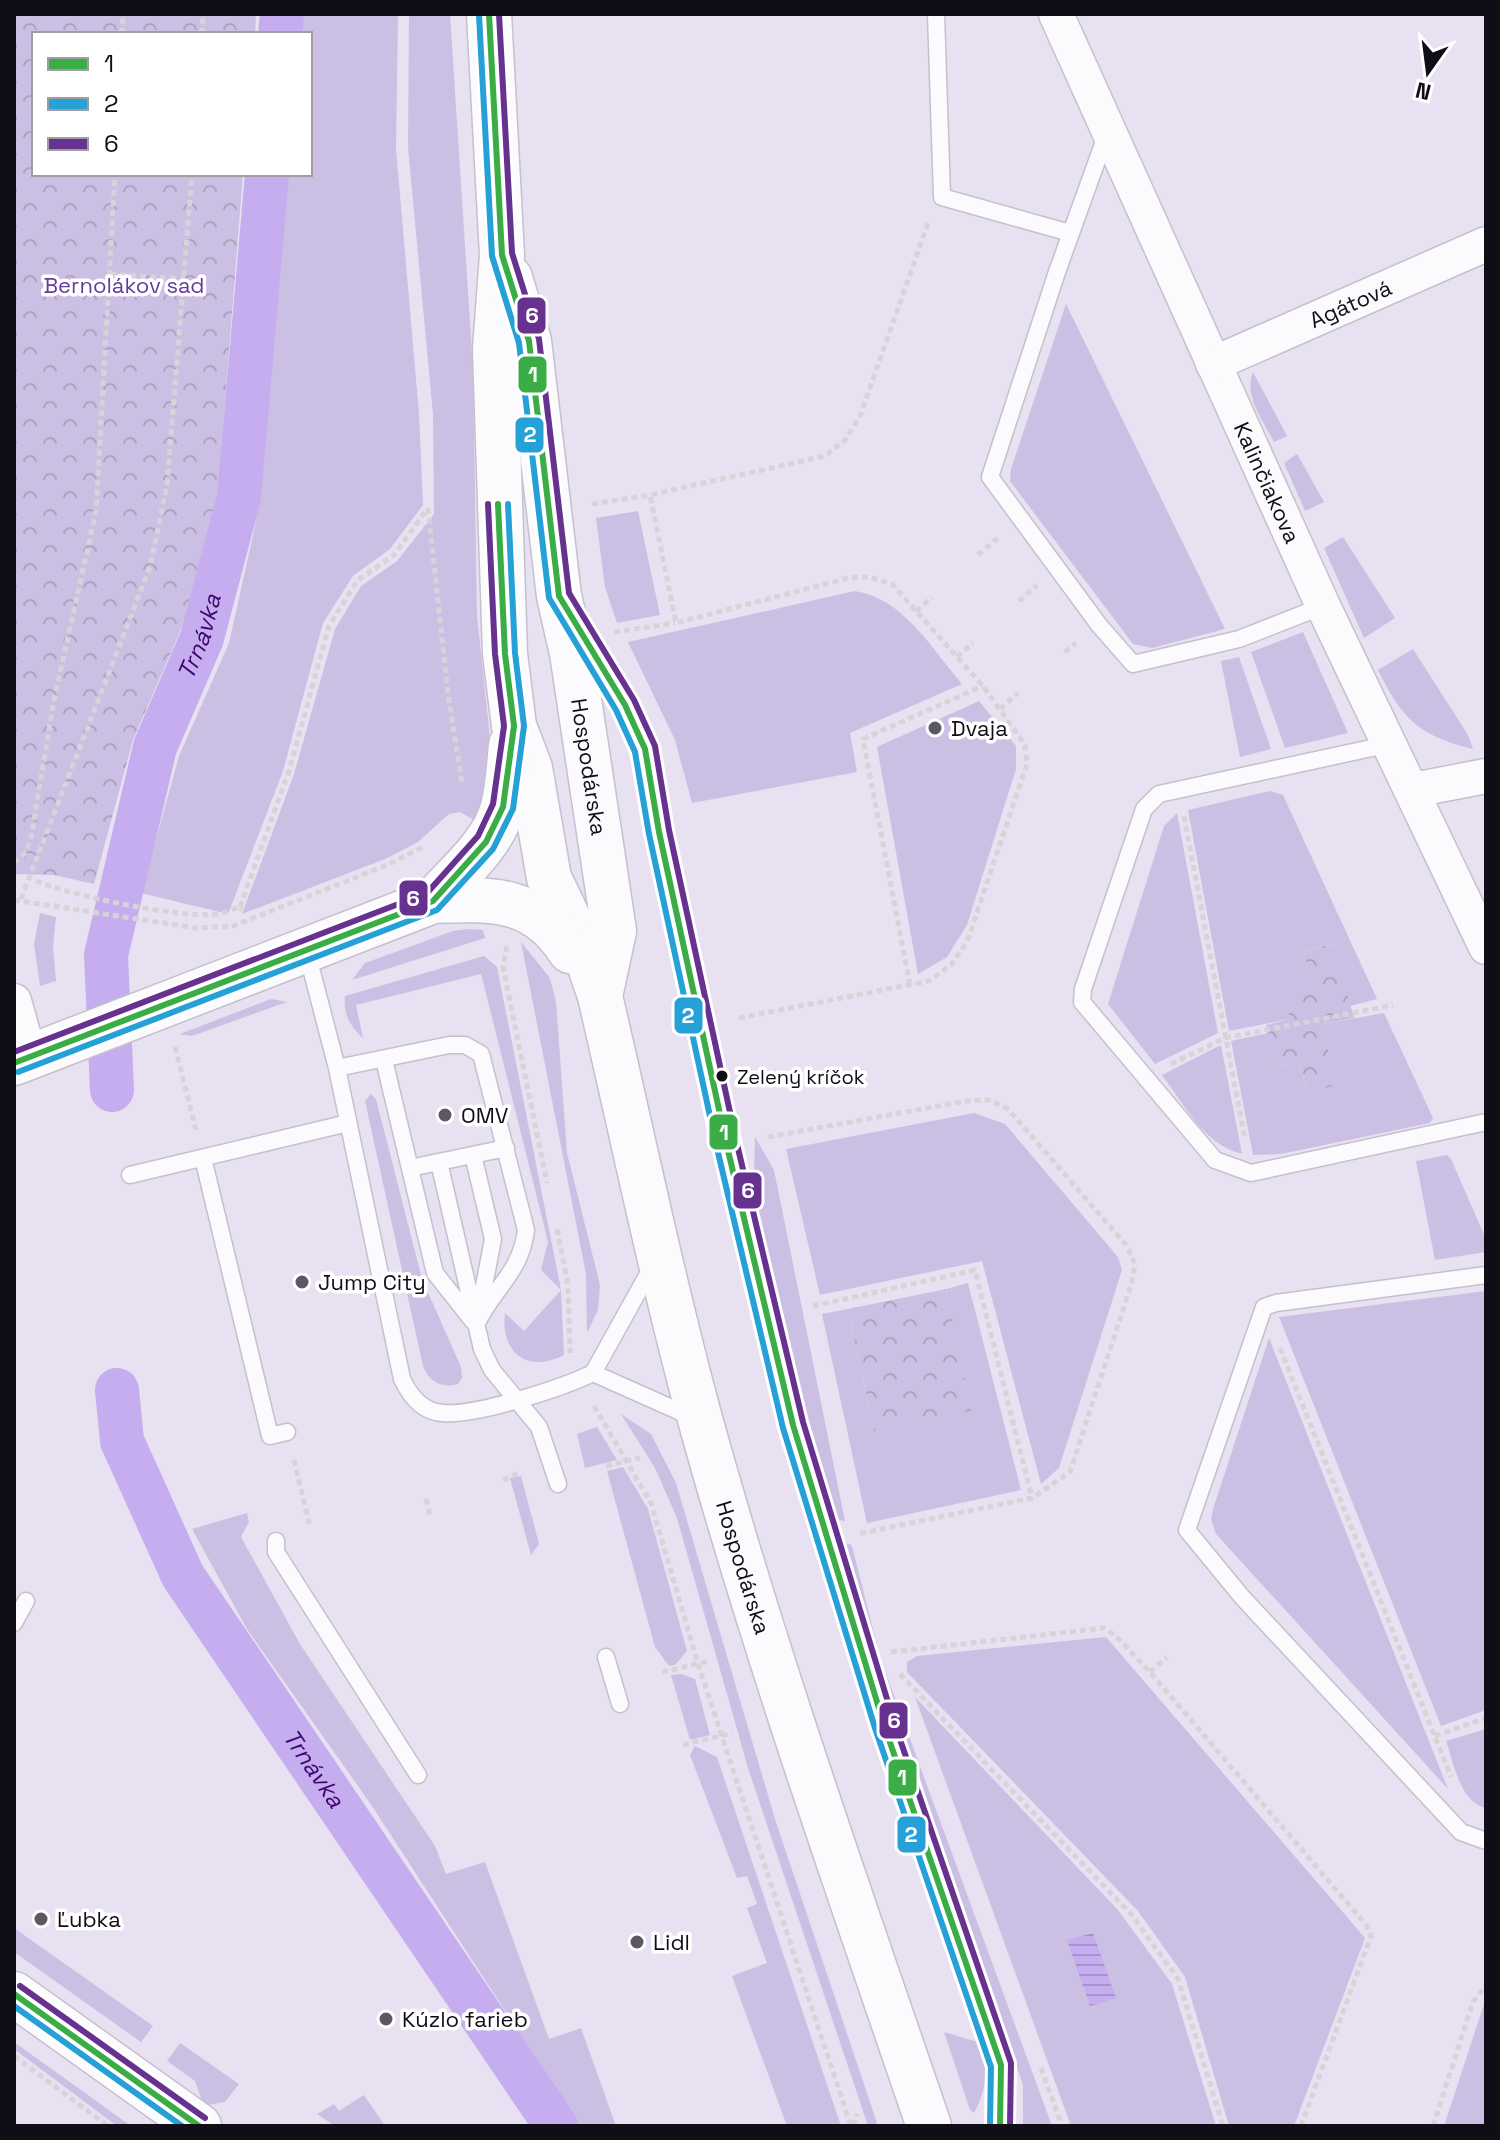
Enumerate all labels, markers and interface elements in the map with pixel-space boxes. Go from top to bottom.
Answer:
legend [32,32,312,176]
north arrow [1388,32,1468,112]
text: 1 [104,48,114,79]
text: N [1413,76,1434,107]
text: 2 [104,88,118,119]
text: 6 [104,128,119,159]
park label: Bernolákov sad [44,271,204,299]
street label: Agátová [1305,273,1396,334]
line badge: 6 [516,296,547,335]
text: 6 [525,301,539,329]
line badge: 1 [517,355,548,394]
text: 1 [528,360,538,388]
line badge: 2 [514,416,545,454]
street label: Kalinčiakova [1228,417,1307,548]
text: 2 [523,420,537,448]
water label: Trnávka [170,590,228,684]
street label: Hospodárska [565,696,613,837]
place label: Dvaja [951,714,1008,742]
marker: Dvaja [926,719,944,737]
line badge: 6 [398,879,429,917]
text: 6 [406,884,420,912]
line badge: 2 [673,996,704,1035]
text: 2 [681,1001,695,1029]
place label: Zelený kríčok [737,1064,865,1090]
marker: Zelený kríčok [714,1068,730,1084]
place label: OMV [461,1101,509,1129]
marker: OMV [436,1106,454,1124]
line badge: 1 [708,1113,739,1151]
text: 1 [719,1118,729,1146]
line badge: 6 [732,1171,763,1210]
text: 6 [741,1176,755,1204]
place label: Jump City [318,1268,426,1296]
marker: Jump City [293,1273,311,1291]
street label: Hospodárska [710,1497,777,1638]
line badge: 6 [878,1701,909,1740]
text: 6 [887,1706,901,1734]
water label: Trnávka [276,1723,352,1814]
line badge: 1 [887,1758,918,1797]
text: 1 [897,1763,907,1791]
line badge: 2 [896,1815,927,1854]
text: 2 [904,1820,918,1848]
place label: Ľubka [57,1905,121,1933]
marker: Ľubka [32,1910,50,1928]
place label: Lidl [653,1928,690,1956]
marker: Lidl [628,1933,646,1951]
place label: Kúzlo farieb [402,2005,528,2033]
marker: Kúzlo farieb [377,2010,395,2028]

